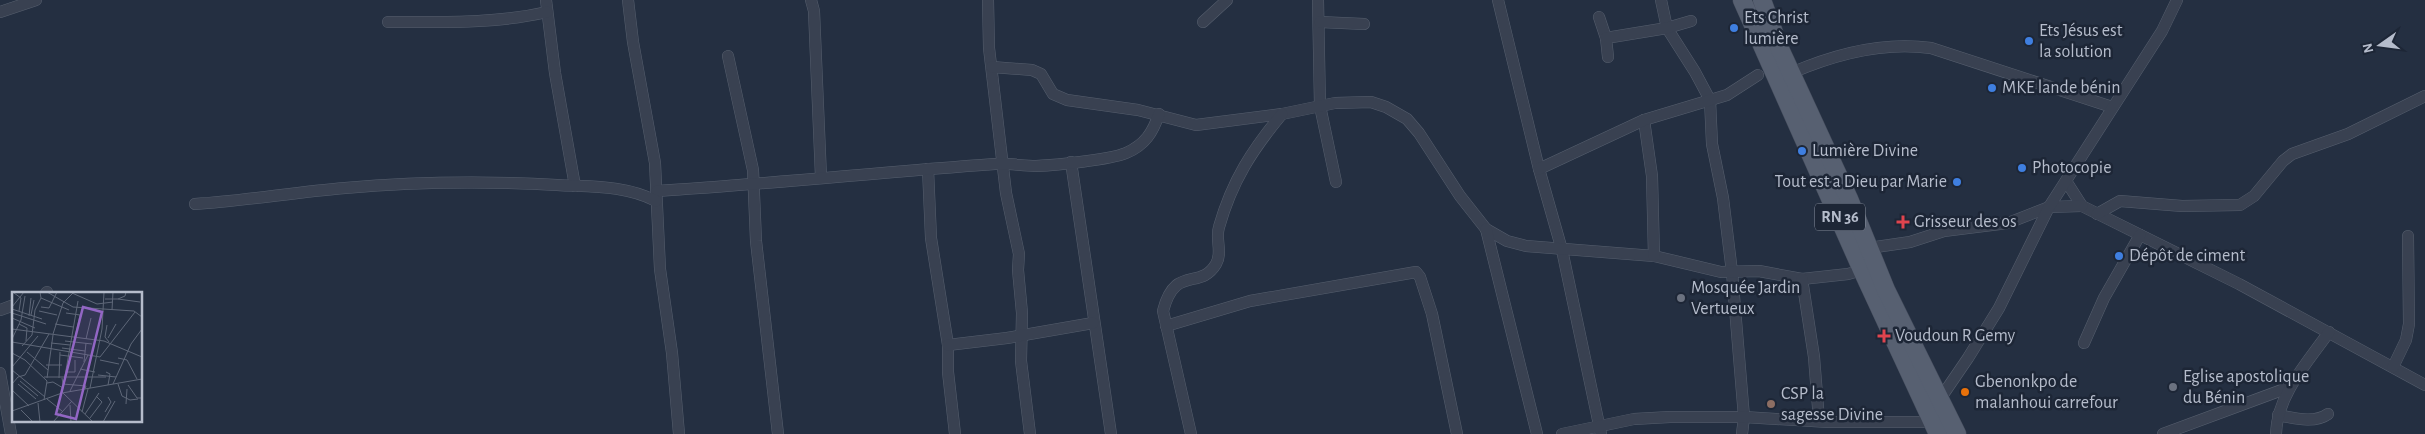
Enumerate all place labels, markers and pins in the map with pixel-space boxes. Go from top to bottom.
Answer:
place label: Ets Christ lumière [1744,9,1809,48]
marker: Ets Christ lumière [1728,22,1740,34]
place label: Ets Jésus est la solution [2039,22,2123,61]
marker: Ets Jésus est la solution [2023,35,2035,47]
place label: MKE lande bénin [2002,79,2121,97]
marker: MKE lande bénin [1986,82,1998,94]
place label: Lumière Divine [1812,142,1918,160]
marker: Lumière Divine [1796,145,1808,157]
place label: Photocopie [2032,159,2111,177]
marker: Photocopie [2016,162,2028,174]
place label: Tout est a Dieu par Marie [1775,173,1947,191]
marker: Tout est a Dieu par Marie [1951,176,1963,188]
place label: Grisseur des os [1914,213,2017,231]
marker: Grisseur des os [1896,215,1910,229]
place label: Dépôt de ciment [2129,247,2246,265]
marker: Dépôt de ciment [2113,250,2125,262]
place label: Mosquée Jardin Vertueux [1691,279,1800,318]
marker: Mosquée Jardin Vertueux [1675,292,1687,304]
place label: Voudoun R Gemy [1895,327,2016,345]
marker: Voudoun R Gemy [1877,329,1891,343]
place label: Eglise apostolique du Bénin [2183,368,2309,407]
place label: Gbenonkpo de malanhoui carrefour [1975,373,2118,412]
marker: Eglise apostolique du Bénin [2167,381,2179,393]
place label: CSP la sagesse Divine [1781,385,1883,424]
marker: Gbenonkpo de malanhoui carrefour [1959,386,1971,398]
marker: CSP la sagesse Divine [1765,398,1777,410]

